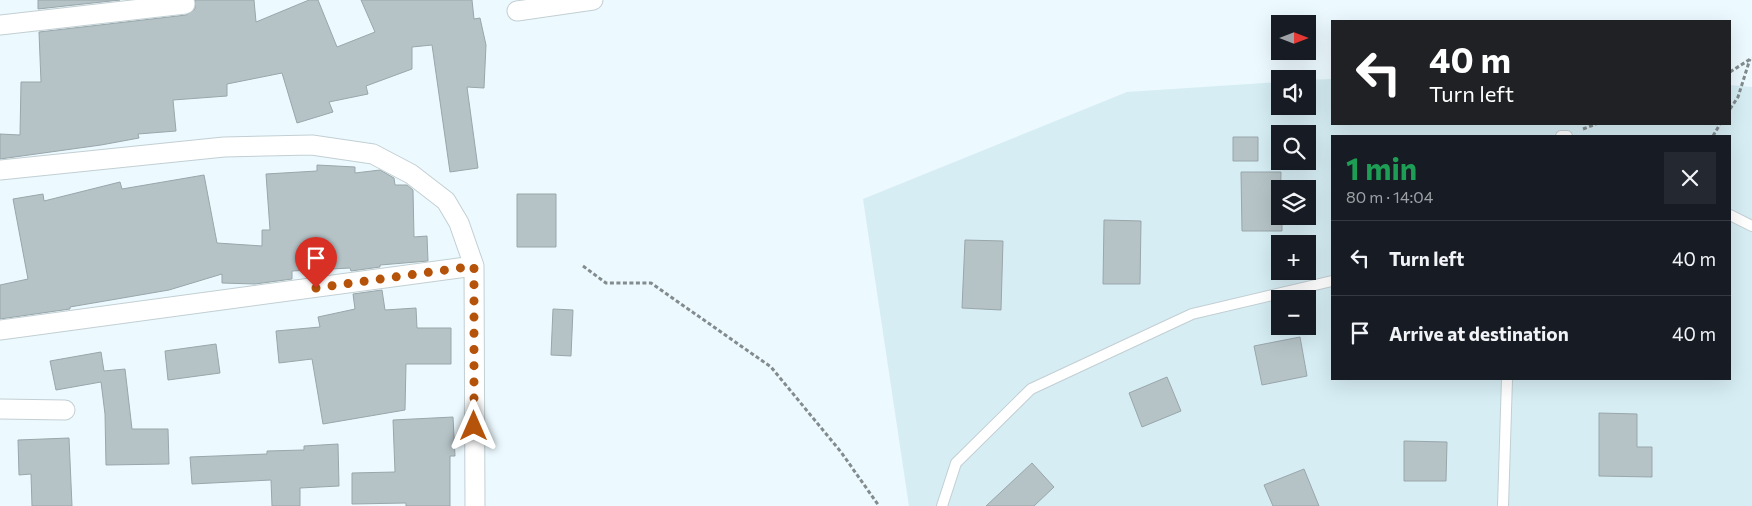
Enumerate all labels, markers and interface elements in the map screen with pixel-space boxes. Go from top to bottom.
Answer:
north arrow [1271,15,1316,60]
map controls [1271,15,1316,335]
text: 40 m [1429,37,1511,80]
icon: left [1346,40,1411,105]
button: sound [1271,70,1316,115]
text: Turn left [1429,80,1514,107]
button: search [1271,125,1316,170]
text: 1 min [1346,149,1417,186]
button: close [1664,152,1716,204]
button: layers [1271,180,1316,225]
text: 80 m · 14:04 [1346,187,1433,206]
button: + [1271,235,1316,280]
pin [295,237,337,288]
icon: arrive [302,244,330,272]
icon: left [1346,244,1374,272]
text: Turn left [1389,247,1464,270]
text: 40 m [1672,247,1716,270]
button: − [1271,290,1316,335]
icon: arrive [1346,319,1374,347]
text: Arrive at destination [1389,322,1569,345]
text: 40 m [1672,322,1716,345]
position arrow [447,399,499,451]

